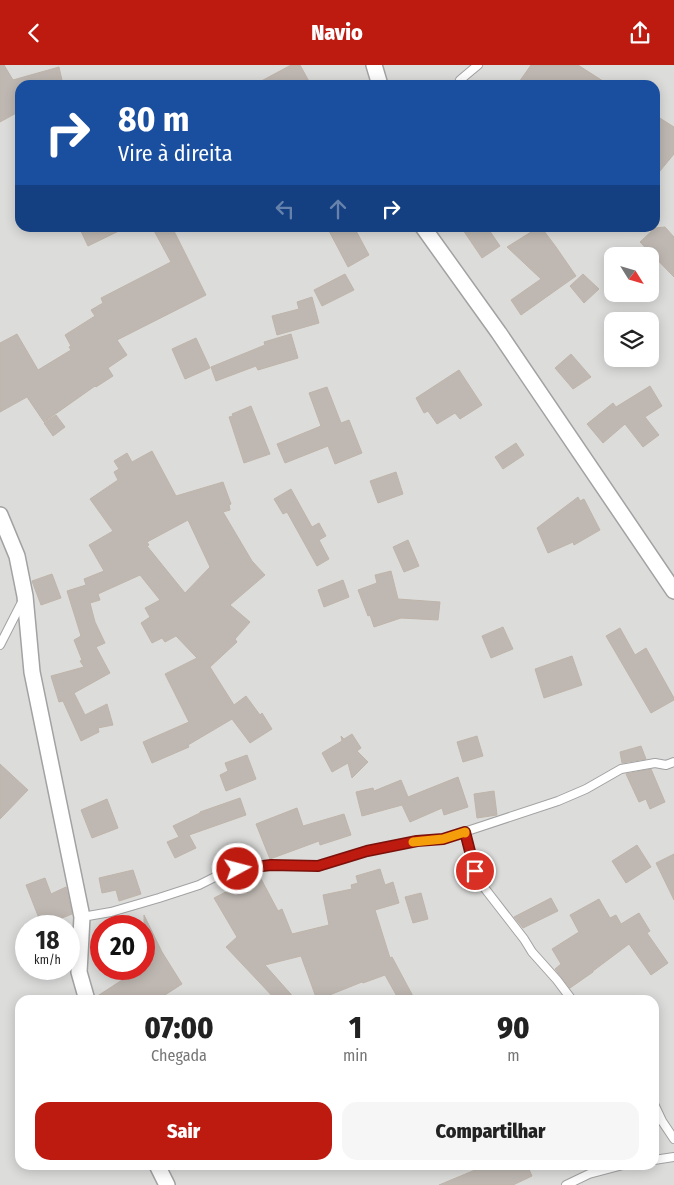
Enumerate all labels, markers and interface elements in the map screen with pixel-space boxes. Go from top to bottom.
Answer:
icon: back [20,19,48,47]
text: Navio [311,19,363,46]
icon: share [626,19,654,47]
text: 80 m [118,98,190,140]
icon: right [35,100,100,165]
text: Vire à direita [118,140,232,167]
icon: left [271,195,299,223]
icon: ahead [324,195,352,223]
icon: right [377,195,405,223]
north arrow [604,247,659,303]
map controls [604,247,659,367]
button: layers [604,312,659,367]
position arrow [211,842,263,894]
pin [454,850,496,892]
icon: arrive [461,857,489,885]
speed limit sign: 20 [90,915,155,980]
text: 18 [36,926,59,956]
text: km/h [34,953,61,967]
text: 07:00 [144,1010,214,1046]
text: 1 [349,1010,362,1046]
text: 90 [497,1010,530,1046]
text: Chegada [151,1046,207,1065]
text: min [343,1046,368,1065]
text: m [507,1046,520,1065]
button: Sair [35,1102,332,1160]
button: Compartilhar [342,1102,639,1160]

